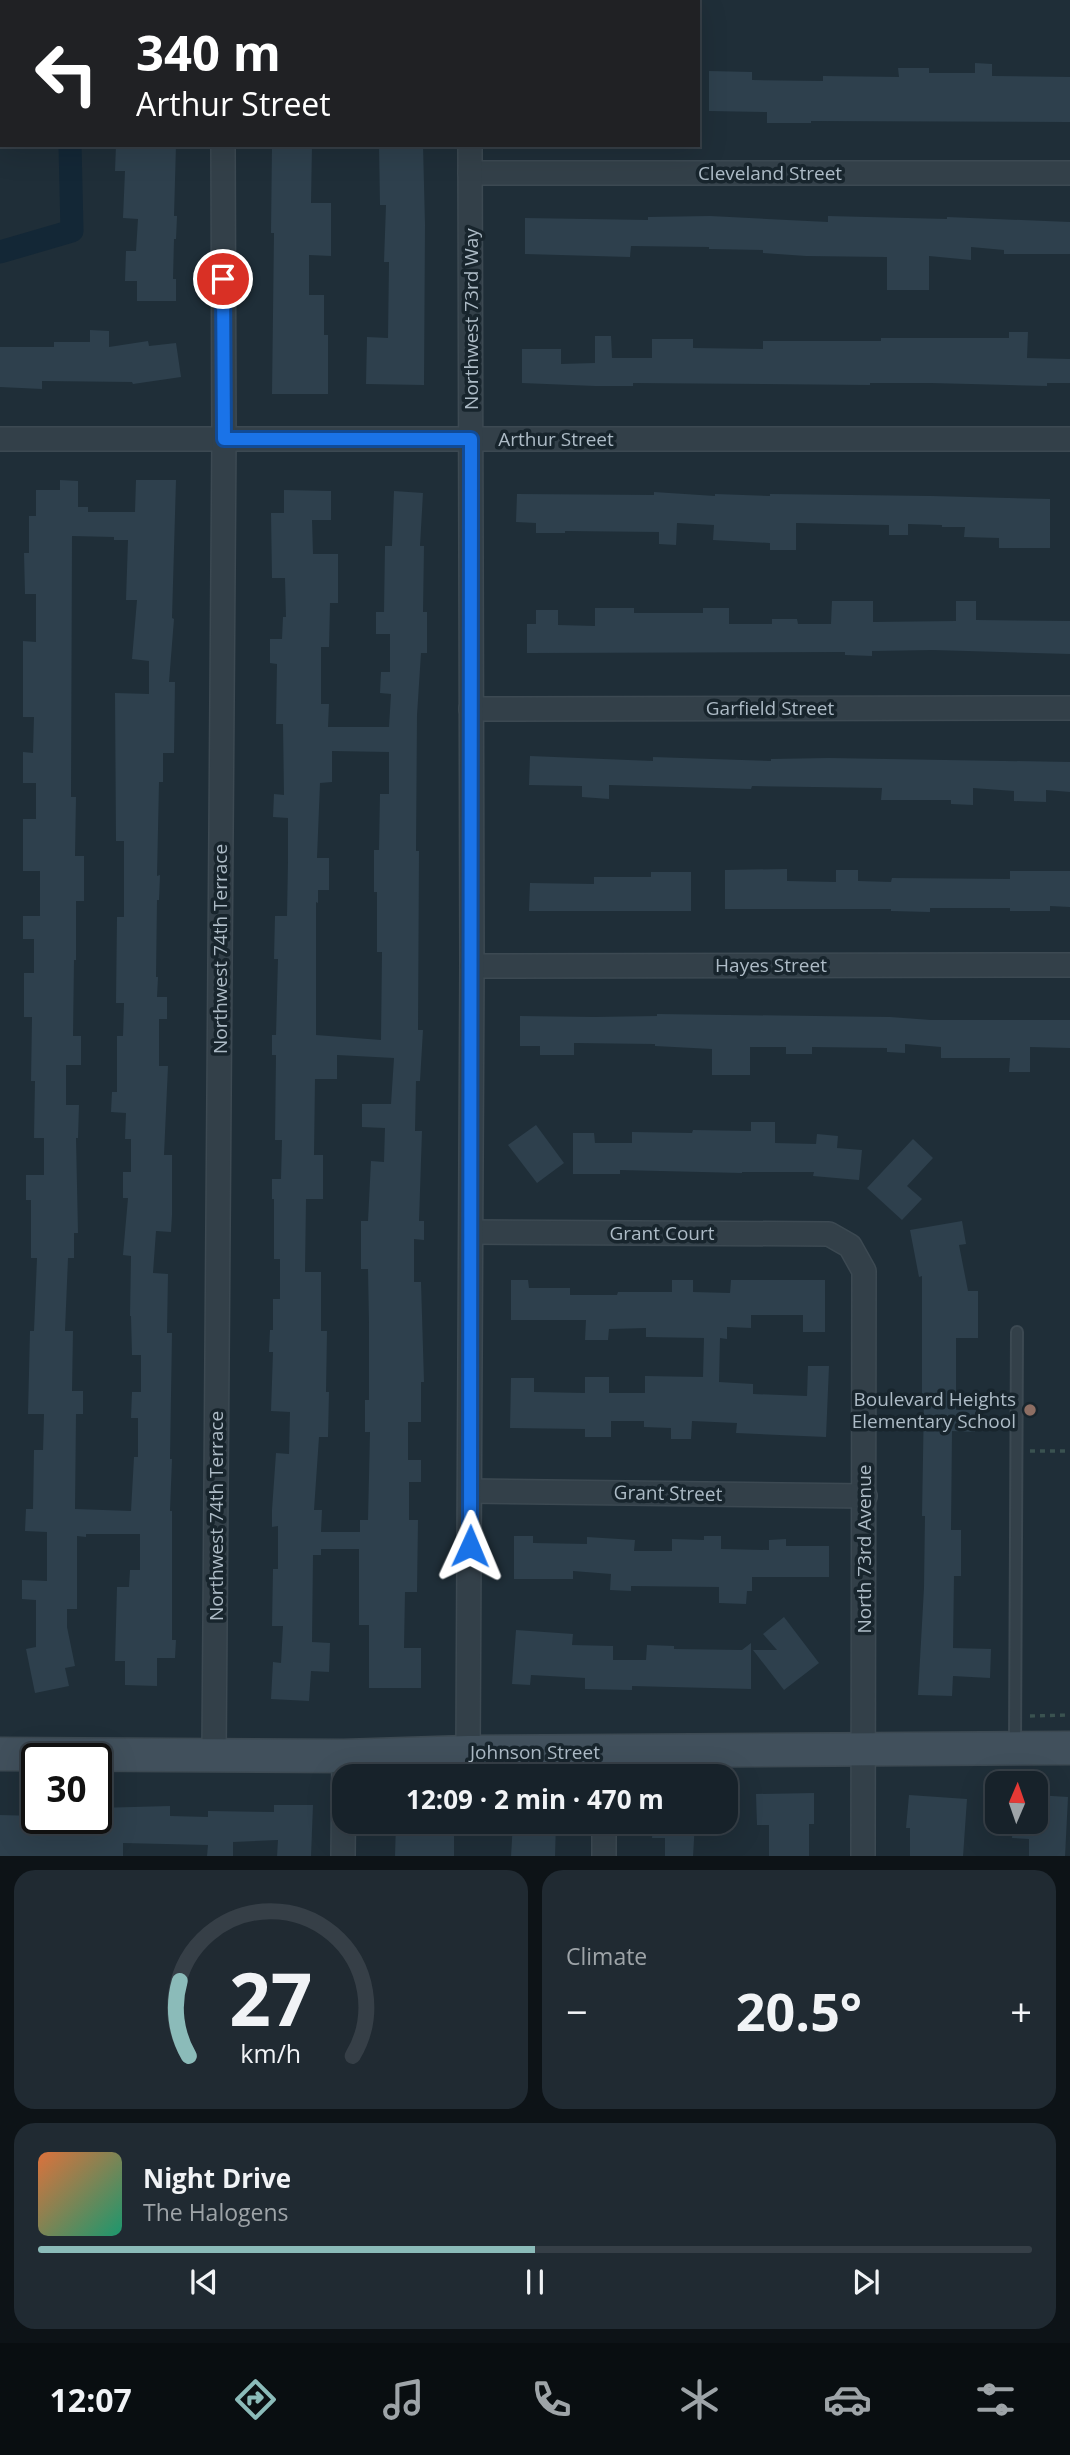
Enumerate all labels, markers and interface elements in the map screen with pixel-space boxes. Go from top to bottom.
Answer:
text: 340 m [136,19,281,85]
icon: left [21,28,112,119]
text: Arthur Street [136,82,331,125]
street label: Cleveland Street [698,160,842,186]
street label: Northwest 73rd Way [458,228,484,410]
pin [193,249,253,309]
icon: arrive [204,260,242,298]
street label: Arthur Street [498,426,614,452]
street label: Garfield Street [706,695,834,721]
street label: Northwest 74th Terrace [207,844,233,1054]
street label: Hayes Street [715,952,827,978]
street label: Grant Court [609,1220,715,1246]
place label: Boulevard Heights Elementary School [852,1386,1016,1434]
marker: Boulevard Heights Elementary School [1022,1402,1038,1418]
street label: Northwest 74th Terrace [203,1411,229,1621]
street label: North 73rd Avenue [851,1464,877,1634]
street label: Grant Street [613,1479,723,1507]
position arrow [433,1509,507,1583]
street label: Johnson Street [468,1739,600,1765]
speed limit sign: 30 [21,1743,112,1834]
north arrow [985,1771,1048,1834]
map controls [985,1771,1048,1834]
text: 12:09 · 2 min · 470 m [406,1781,664,1817]
text: Climate [566,1940,647,1972]
text: 27 [229,1948,313,2047]
text: 20.5° [736,1975,862,2046]
text: − [566,1985,588,2037]
text: + [1010,1985,1032,2037]
text: km/h [241,2035,301,2069]
text: Night Drive [143,2160,291,2196]
text: The Halogens [143,2196,289,2228]
icon: previous [185,2263,223,2301]
icon: pause [516,2263,554,2301]
icon: next [847,2263,885,2301]
icon: directions [231,2375,280,2424]
icon: music [379,2375,428,2424]
icon: phone [527,2375,576,2424]
icon: climate [675,2375,724,2424]
icon: car [823,2375,872,2424]
icon: filters [971,2375,1020,2424]
text: 12:07 [50,2378,132,2421]

